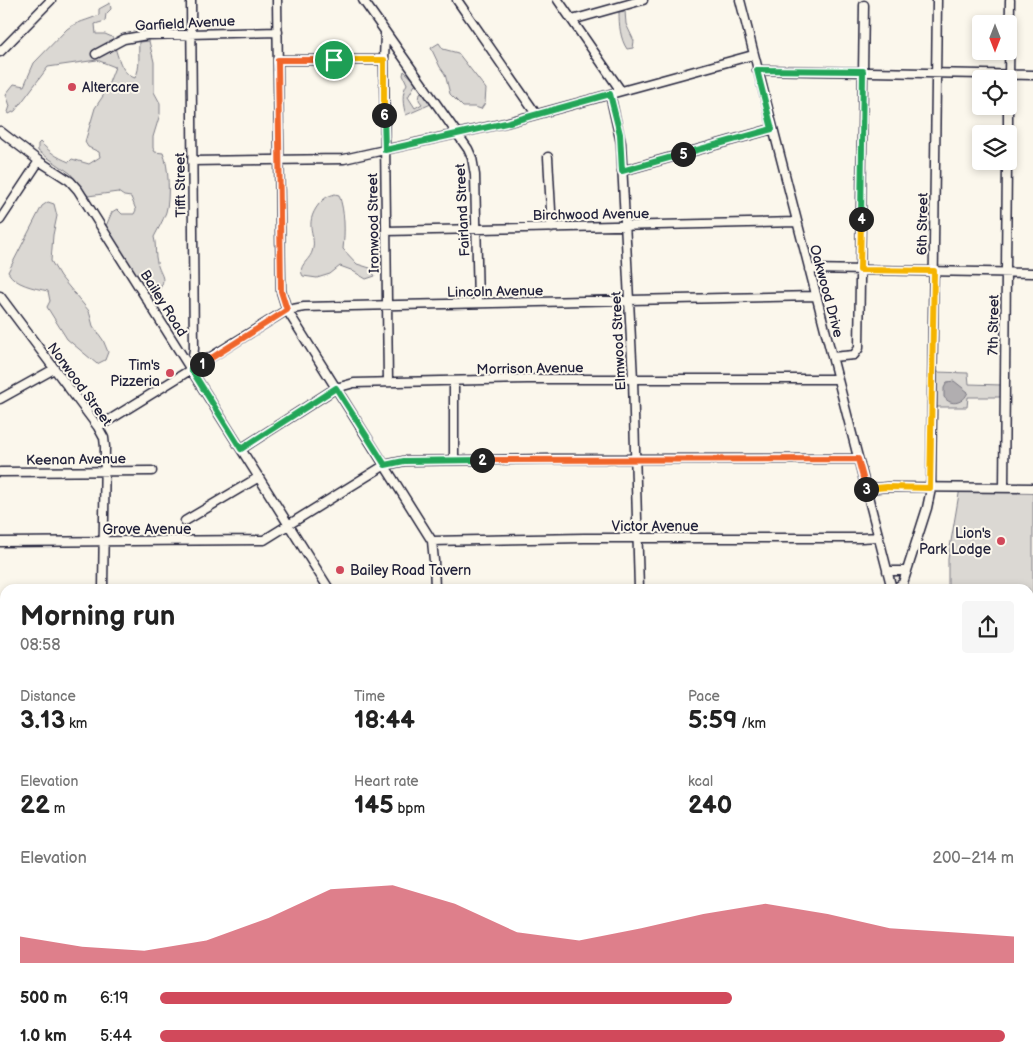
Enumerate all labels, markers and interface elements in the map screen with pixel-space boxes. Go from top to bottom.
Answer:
street label: Garfield Avenue [134,12,236,35]
north arrow [972,15,1018,60]
map controls [972,15,1017,170]
pin [313,39,355,81]
icon: arrive [320,46,348,74]
button: locate [972,70,1017,115]
place label: Altercare [82,79,139,96]
marker: Altercare [66,81,78,93]
pin: 6 [372,102,396,128]
text: 6 [380,107,389,124]
button: layers [972,125,1017,170]
pin: 5 [670,142,696,166]
text: 5 [679,146,688,163]
street label: Tifft Street [171,152,190,218]
street label: Fairland Street [452,162,473,257]
street label: Ironwood Street [364,172,383,273]
street label: 6th Street [913,192,932,255]
street label: Birchwood Avenue [533,205,650,224]
pin: 4 [848,206,874,232]
text: 4 [857,211,866,228]
street label: Oakwood Drive [806,243,847,339]
street label: Bailey Road [136,267,191,340]
street label: Lincoln Avenue [447,282,543,301]
street label: Elmwood Street [607,290,630,391]
street label: 7th Street [984,294,1003,356]
street label: Norwood Street [44,339,116,430]
pin: 1 [190,352,214,376]
text: 1 [200,356,205,373]
place label: Tim's Pizzeria [110,357,160,390]
street label: Morrison Avenue [476,359,584,378]
marker: Tim's Pizzeria [164,367,176,379]
pin: 2 [470,448,494,472]
street label: Keenan Avenue [26,450,126,469]
text: 2 [478,452,487,469]
pin: 3 [854,476,878,502]
text: 3 [862,481,871,498]
street label: Victor Avenue [611,518,699,535]
street label: Grove Avenue [103,521,191,538]
place label: Lion's Park Lodge [919,525,991,558]
marker: Lion's Park Lodge [995,535,1007,547]
place label: Bailey Road Tavern [350,562,471,579]
marker: Bailey Road Tavern [334,564,346,576]
text: Morning run [20,600,175,633]
button: share [962,601,1014,653]
text: 08:58 [20,636,60,655]
text: Distance [20,688,76,705]
text: Time [354,688,385,705]
text: Pace [688,688,720,705]
text: 3.13 [20,705,65,736]
text: 18:44 [354,705,415,736]
text: 5:59 [688,705,738,736]
text: km [65,715,87,732]
text: /km [738,715,766,732]
text: Elevation [20,773,78,790]
text: Heart rate [354,773,419,790]
text: kcal [688,773,713,790]
text: 22 [20,790,50,821]
text: 145 [354,790,394,821]
text: 240 [688,790,732,821]
text: m [50,800,65,817]
text: bpm [394,800,425,817]
text: Elevation [20,849,87,868]
text: 200–214 m [932,849,1014,868]
text: 500 m [20,989,67,1008]
text: 6:19 [100,989,128,1008]
text: 1.0 km [20,1027,67,1046]
text: 5:44 [100,1027,132,1046]

